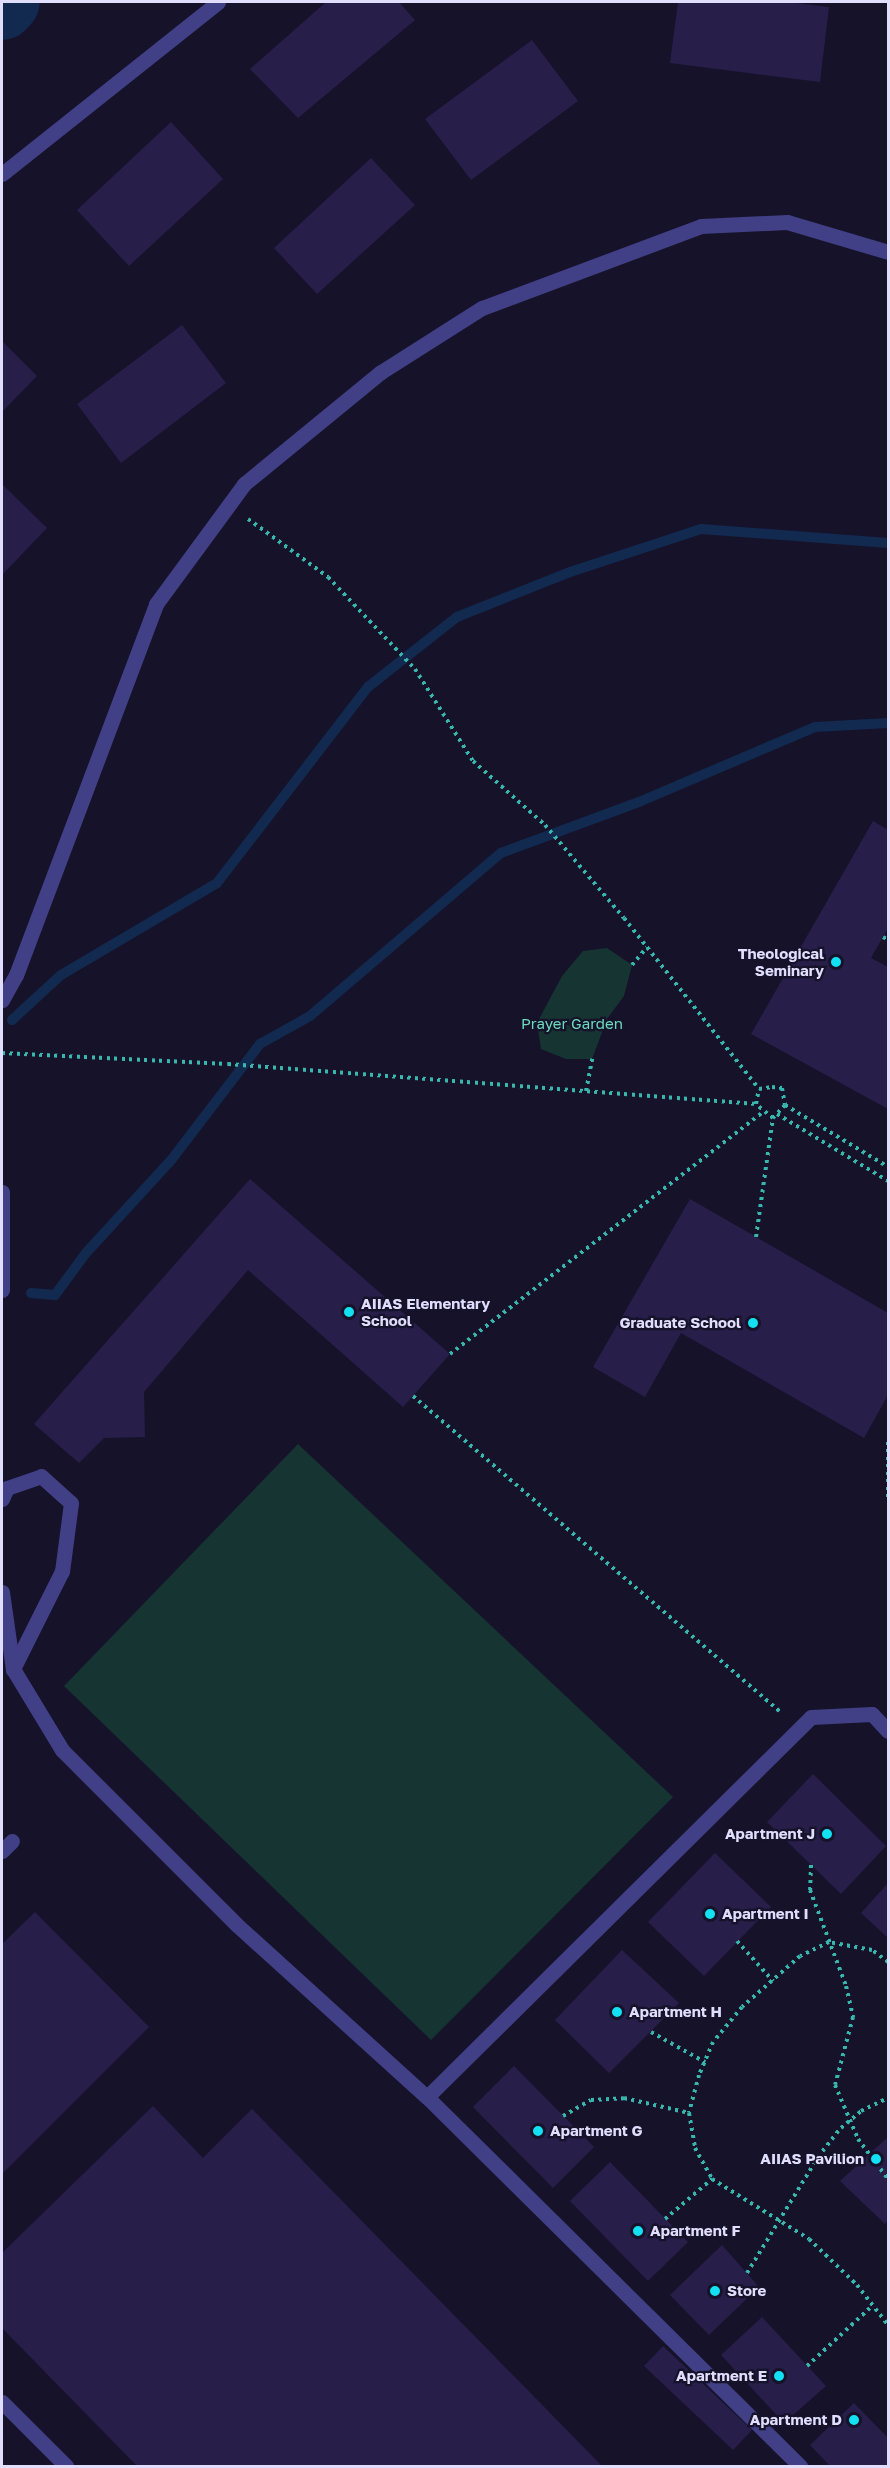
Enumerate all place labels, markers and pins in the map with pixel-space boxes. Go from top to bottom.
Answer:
place label: Theological Seminary [738,944,824,979]
marker: Theological Seminary [829,955,843,969]
place label: AIIAS Elementary School [361,1294,490,1329]
marker: AIIAS Elementary School [342,1305,356,1319]
place label: Graduate School [619,1314,741,1332]
marker: Graduate School [746,1316,760,1330]
place label: Apartment J [725,1825,815,1843]
marker: Apartment J [820,1827,834,1841]
place label: Apartment I [722,1905,809,1923]
marker: Apartment I [703,1907,717,1921]
place label: Apartment H [629,2003,722,2021]
marker: Apartment H [610,2005,624,2019]
place label: Apartment G [550,2122,643,2140]
marker: Apartment G [531,2124,545,2138]
place label: AIIAS Pavilion [760,2150,864,2168]
marker: AIIAS Pavilion [869,2152,883,2166]
place label: Apartment F [650,2222,740,2240]
marker: Apartment F [631,2224,645,2238]
place label: Store [727,2282,766,2300]
marker: Store [708,2284,722,2298]
place label: Apartment E [676,2367,767,2385]
marker: Apartment E [772,2369,786,2383]
place label: Apartment D [750,2411,842,2429]
marker: Apartment D [847,2413,861,2427]

